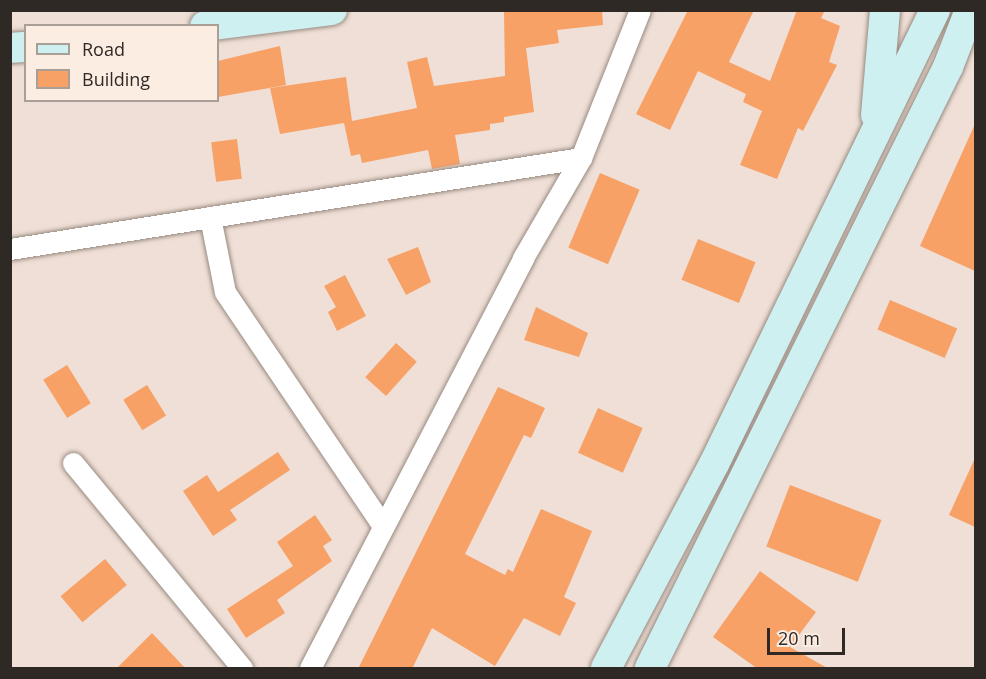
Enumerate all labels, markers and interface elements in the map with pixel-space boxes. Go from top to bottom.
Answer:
legend [24,24,219,102]
text: Road [82,37,125,61]
text: Building [82,67,150,91]
scale bar [770,616,848,654]
text: 20 m [778,626,820,650]

